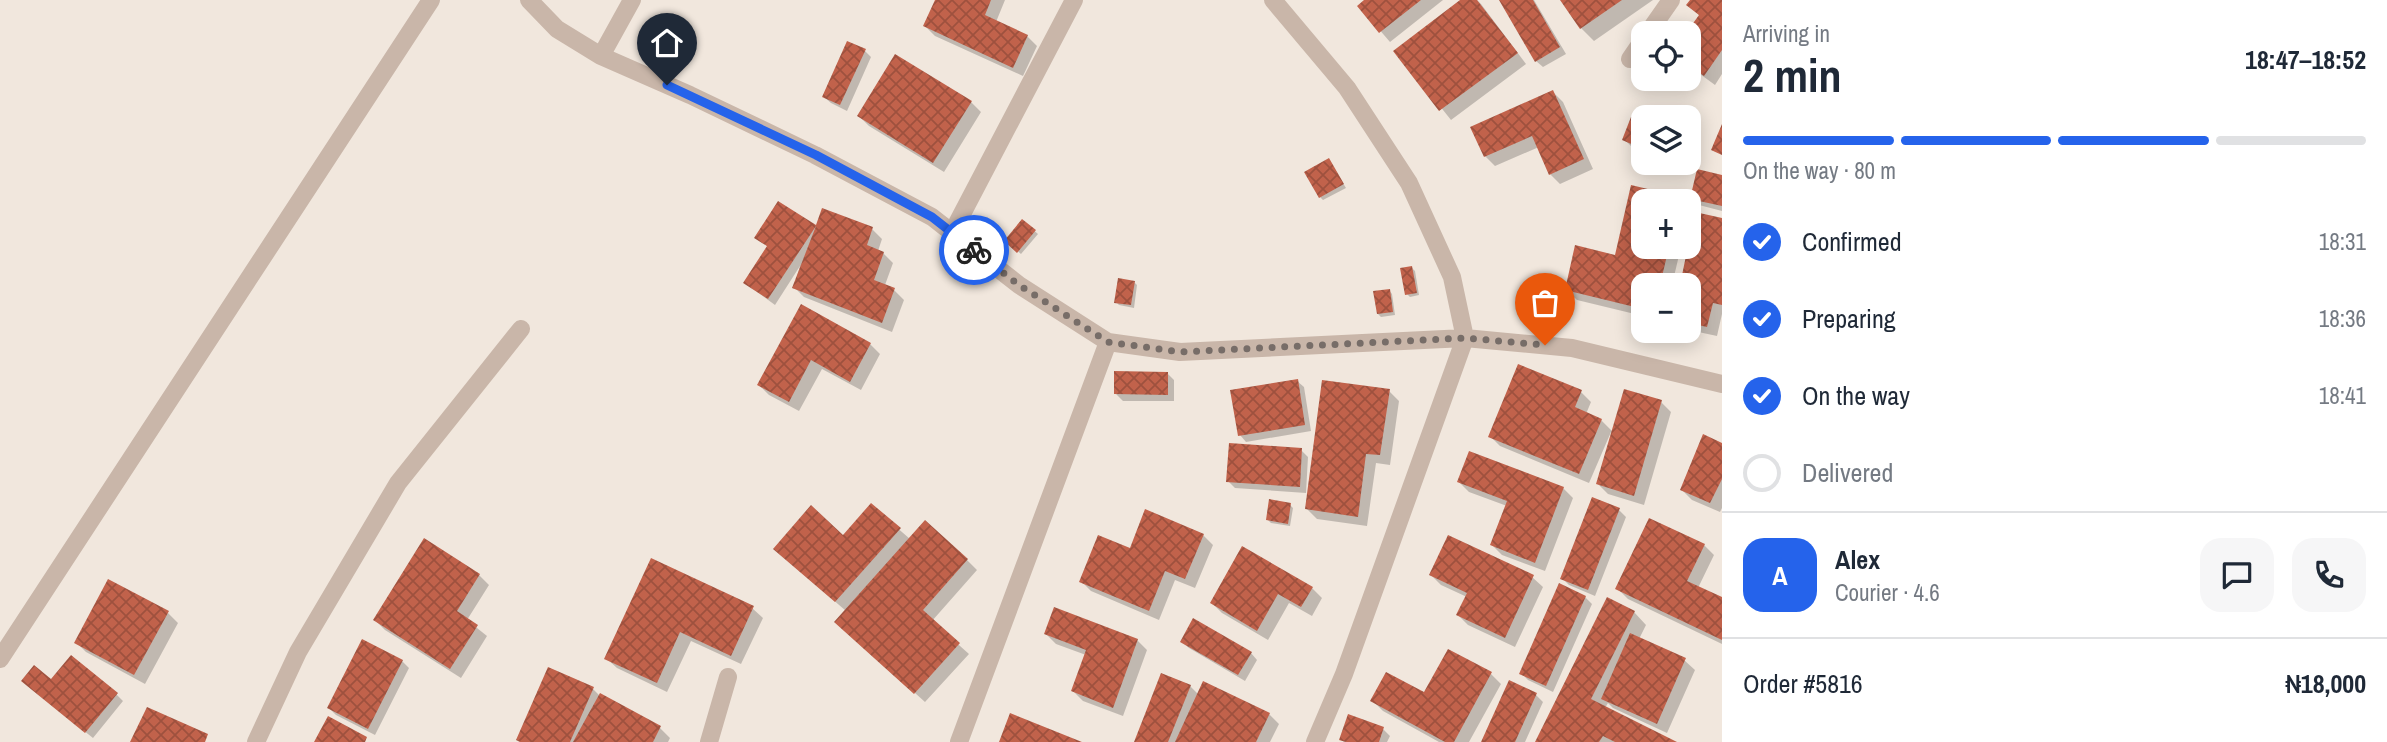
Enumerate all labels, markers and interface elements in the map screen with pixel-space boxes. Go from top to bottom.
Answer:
pin [637,13,697,85]
text: Arriving in [1743,18,1830,49]
map controls [1631,21,1701,343]
button: locate [1631,21,1701,91]
icon: home [648,24,686,62]
text: 18:47–18:52 [2245,42,2366,77]
text: 2 min [1743,44,1842,106]
button: layers [1631,105,1701,175]
text: On the way · 80 m [1743,155,1896,186]
button: + [1631,189,1701,259]
courier [939,215,1009,285]
icon: check [1743,223,1781,261]
text: Confirmed [1802,224,1902,259]
text: 18:31 [2319,226,2366,257]
icon: bike [955,231,993,269]
pin [1515,273,1575,345]
button: − [1631,273,1701,343]
icon: bag [1526,284,1564,322]
icon: check [1743,300,1781,338]
text: Preparing [1802,301,1896,336]
text: 18:36 [2319,303,2366,334]
icon: check [1743,377,1781,415]
text: On the way [1802,378,1910,413]
text: 18:41 [2319,380,2366,411]
text: Delivered [1802,455,1893,490]
button: chat [2200,538,2274,612]
button: phone [2292,538,2366,612]
text: Alex [1835,542,1880,577]
text: A [1772,558,1788,593]
text: Courier · 4.6 [1835,577,1940,608]
text: Order #5816 [1743,666,1863,701]
text: ₦18,000 [2285,666,2366,701]

